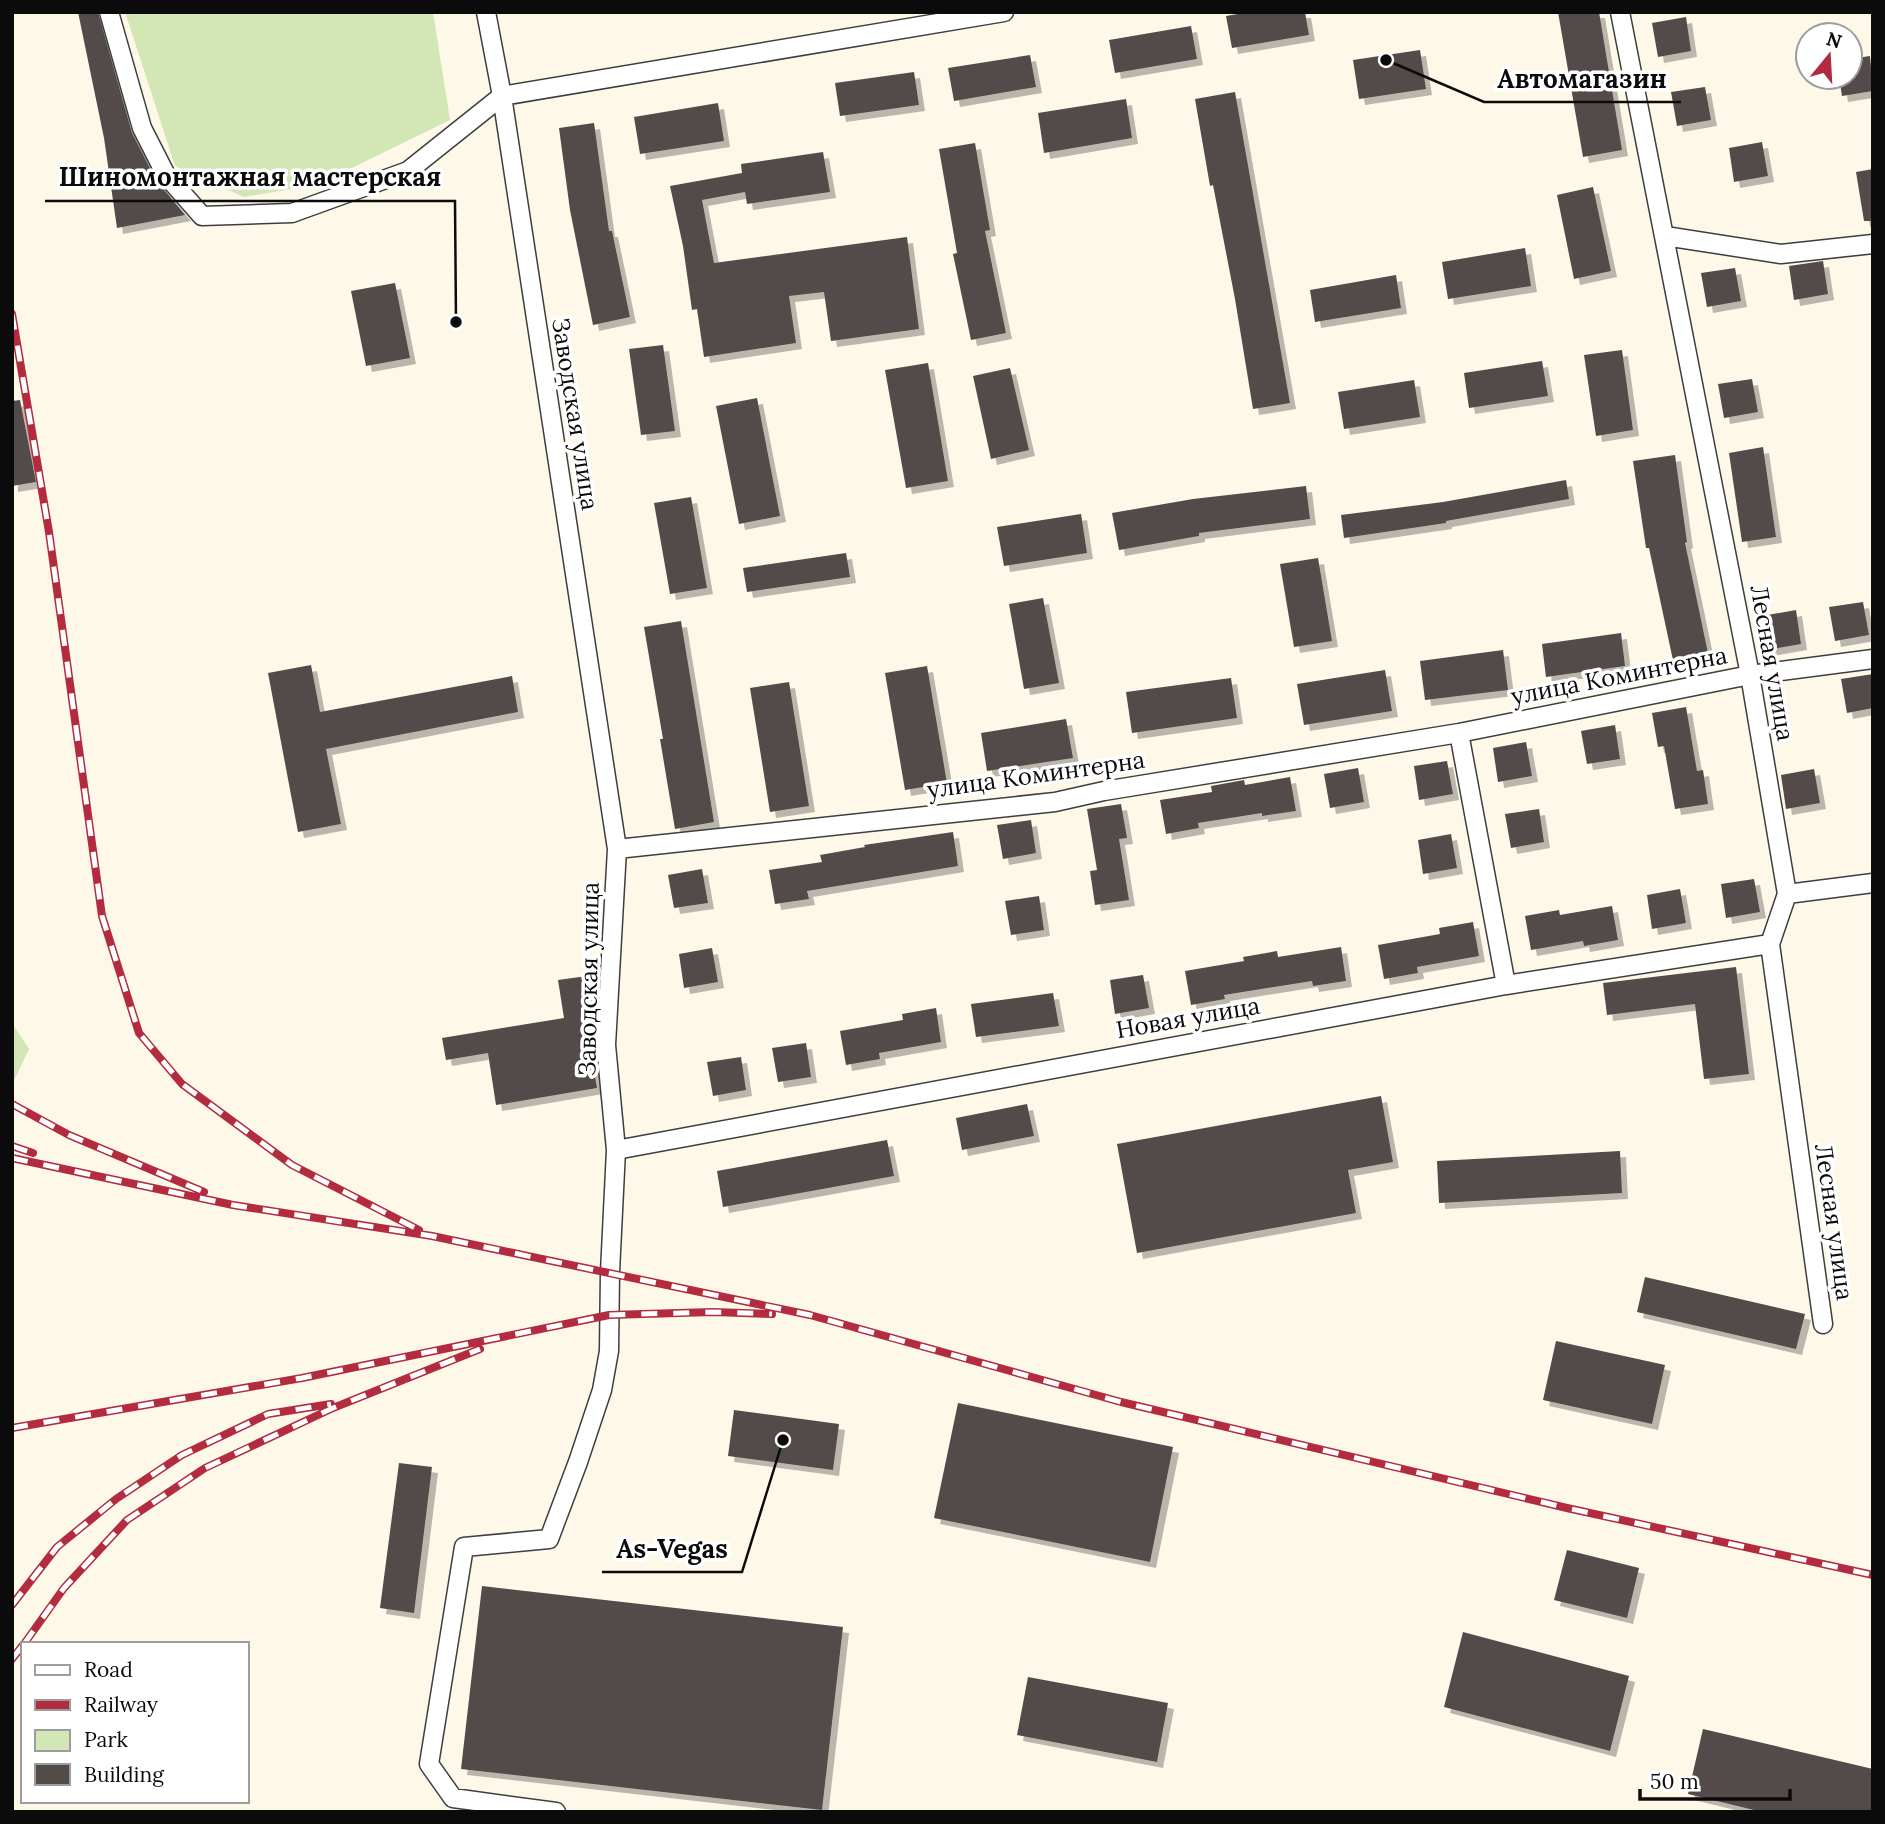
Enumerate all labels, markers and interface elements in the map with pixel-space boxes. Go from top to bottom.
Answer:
north arrow [1794,21,1864,91]
text: N [1824,26,1845,54]
callout: Автомагазин [1484,55,1681,102]
text: Автомагазин [1497,62,1667,95]
callout: Шиномонтажная мастерская [45,154,455,201]
text: Шиномонтажная мастерская [59,160,441,193]
street label: Заводская улица [545,316,606,512]
street label: Лесная улица [1744,583,1801,743]
street label: улица Коминтерна [1508,639,1730,712]
street label: улица Коминтерна [925,744,1147,805]
street label: Заводская улица [571,882,606,1076]
street label: Новая улица [1114,990,1262,1045]
street label: Лесная улица [1808,1142,1861,1302]
callout: As-Vegas [602,1525,742,1572]
text: As-Vegas [616,1532,728,1565]
legend [21,1642,248,1803]
text: Road [84,1656,133,1683]
text: Railway [84,1691,158,1718]
text: Park [84,1726,128,1753]
scale bar [1640,1758,1790,1802]
text: Building [84,1761,164,1788]
text: 50 m [1650,1768,1699,1795]

